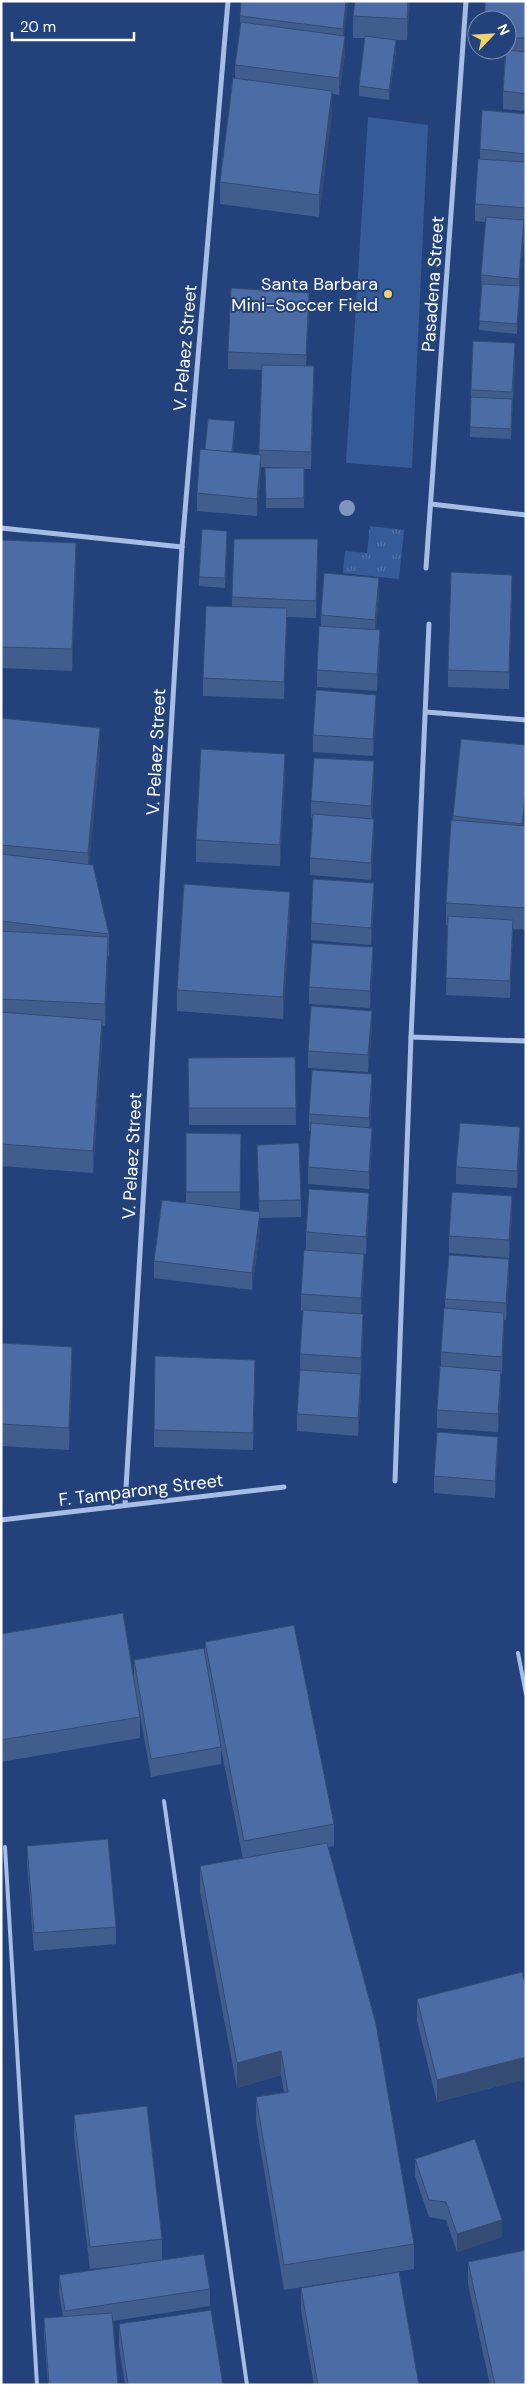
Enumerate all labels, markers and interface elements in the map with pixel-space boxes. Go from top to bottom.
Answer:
scale bar [12,10,135,42]
north arrow [467,10,517,60]
text: 20 m [20,17,56,37]
text: N [493,21,514,38]
street label: Pasadena Street [416,215,450,353]
place label: Santa Barbara Mini-Soccer Field [231,272,378,317]
street label: V. Pelaez Street [168,284,202,412]
marker: Santa Barbara Mini-Soccer Field [382,288,394,300]
street label: V. Pelaez Street [141,688,171,816]
street label: V. Pelaez Street [117,1092,147,1220]
street label: F. Tamparong Street [57,1468,225,1512]

